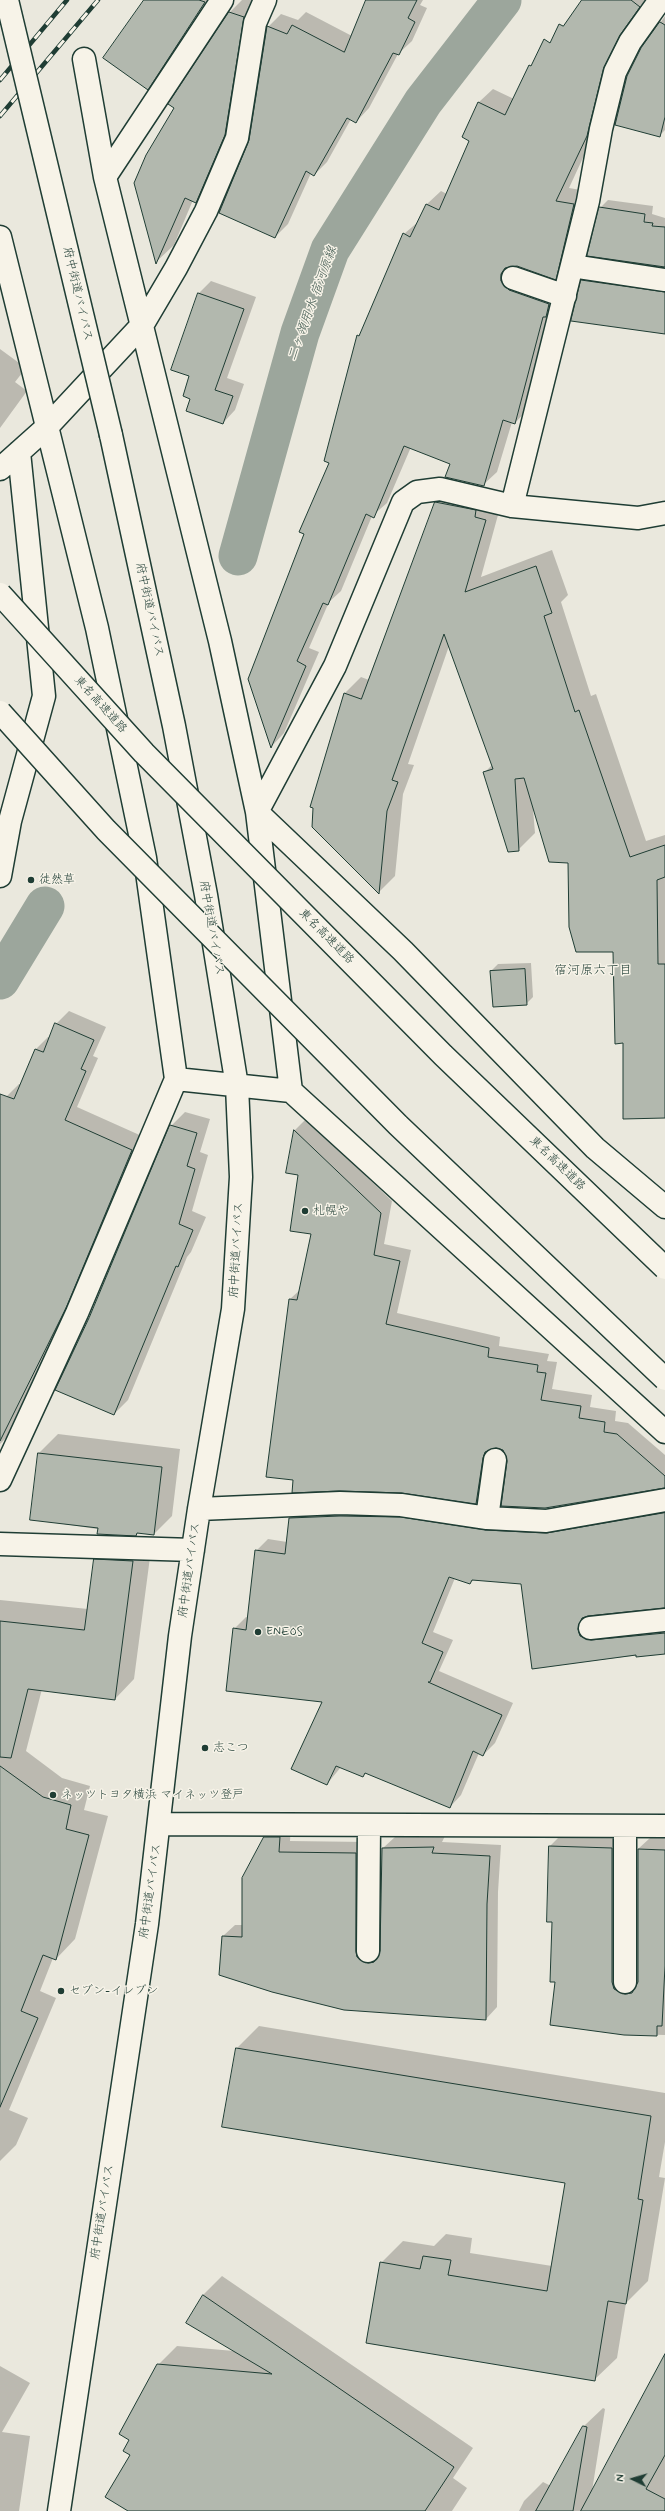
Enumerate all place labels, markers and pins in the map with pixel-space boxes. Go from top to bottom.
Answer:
place label: 徒然草 [39,873,75,887]
marker: 徒然草 [26,875,36,885]
place label: 札幌や [313,1204,349,1218]
marker: 札幌や [300,1206,310,1216]
place label: ENEOS [266,1625,303,1639]
marker: ENEOS [253,1627,263,1637]
place label: 志こつ [213,1741,249,1755]
marker: 志こつ [200,1743,210,1753]
place label: ネッツトヨタ横浜 マイネッツ登戸 [61,1788,244,1802]
marker: ネッツトヨタ横浜 マイネッツ登戸 [48,1790,58,1800]
place label: セブン-イレブン [69,1984,158,1998]
marker: セブン-イレブン [56,1986,66,1996]

